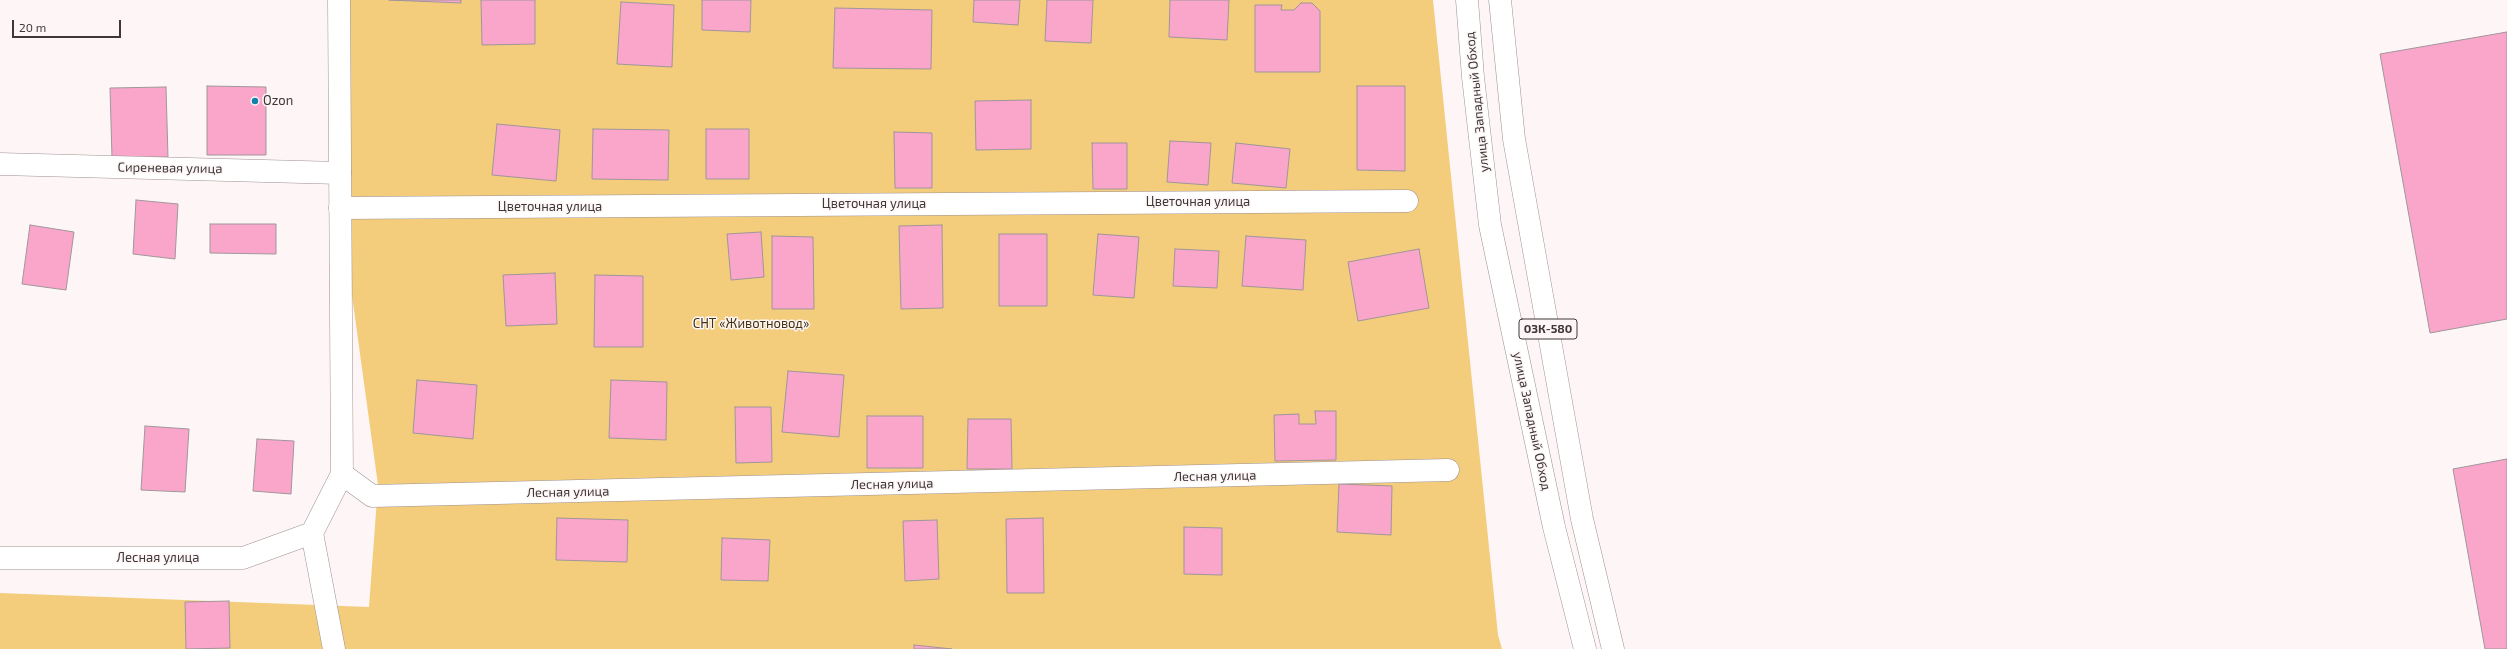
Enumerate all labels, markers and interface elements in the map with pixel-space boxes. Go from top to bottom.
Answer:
scale bar [14,12,123,38]
text: 20 m [19,20,46,34]
street label: улица Западный Обход [1462,31,1492,173]
place label: Ozon [263,93,293,109]
marker: Ozon [250,96,260,106]
street label: Сиреневая улица [117,159,223,177]
street label: Цветочная улица [1146,194,1250,210]
street label: Цветочная улица [822,196,926,212]
street label: Цветочная улица [498,199,602,215]
park label: СНТ «Животновод» [693,316,809,332]
road number: 03К-580 [1519,319,1577,339]
street label: улица Западный Обход [1510,350,1554,492]
street label: Лесная улица [1173,467,1257,485]
street label: Лесная улица [850,475,934,493]
street label: Лесная улица [526,483,610,501]
street label: Лесная улица [117,550,199,566]

